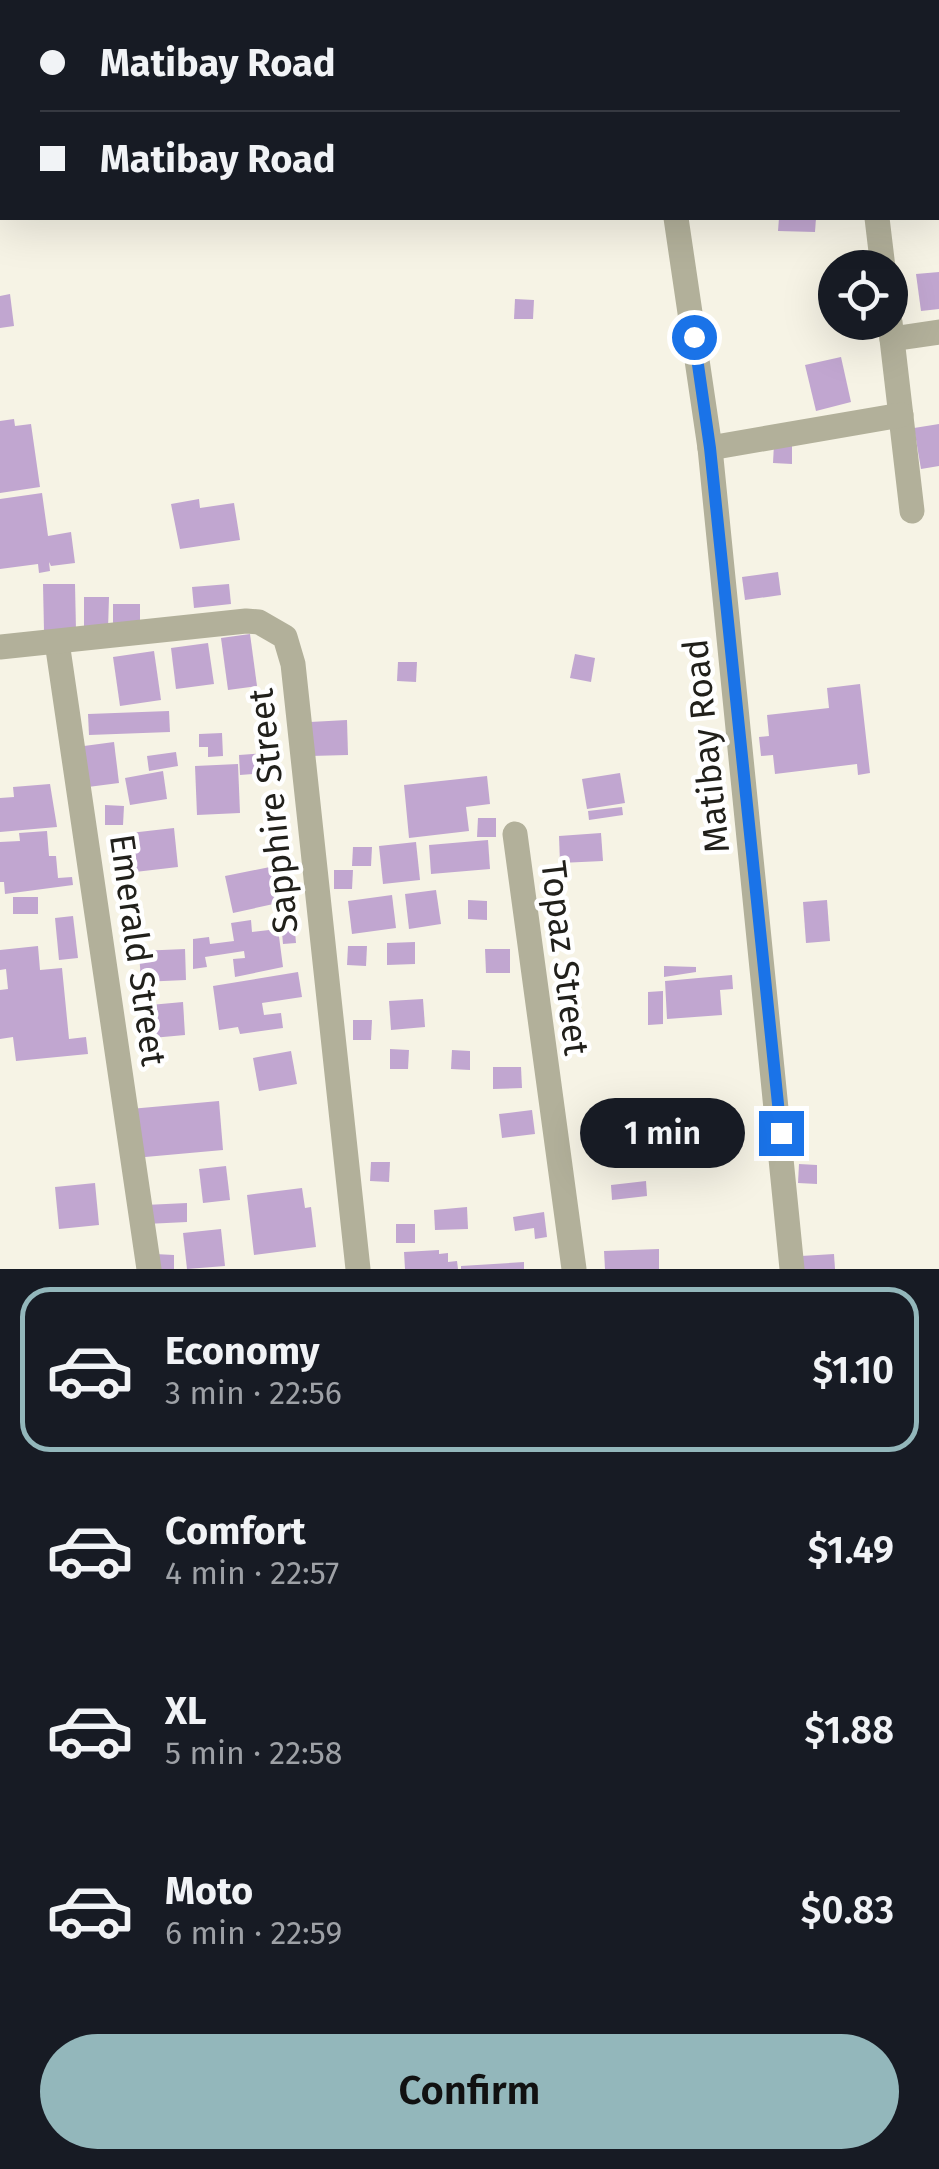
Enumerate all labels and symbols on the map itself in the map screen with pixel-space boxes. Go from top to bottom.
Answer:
route start [672,315,717,360]
street label: Matibay Road [674,637,738,855]
street label: Sapphire Street [239,686,307,935]
street label: Emerald Street [101,831,175,1069]
street label: Topaz Street [532,858,598,1058]
callout: 1 min [581,1098,746,1168]
route end [759,1111,804,1156]

